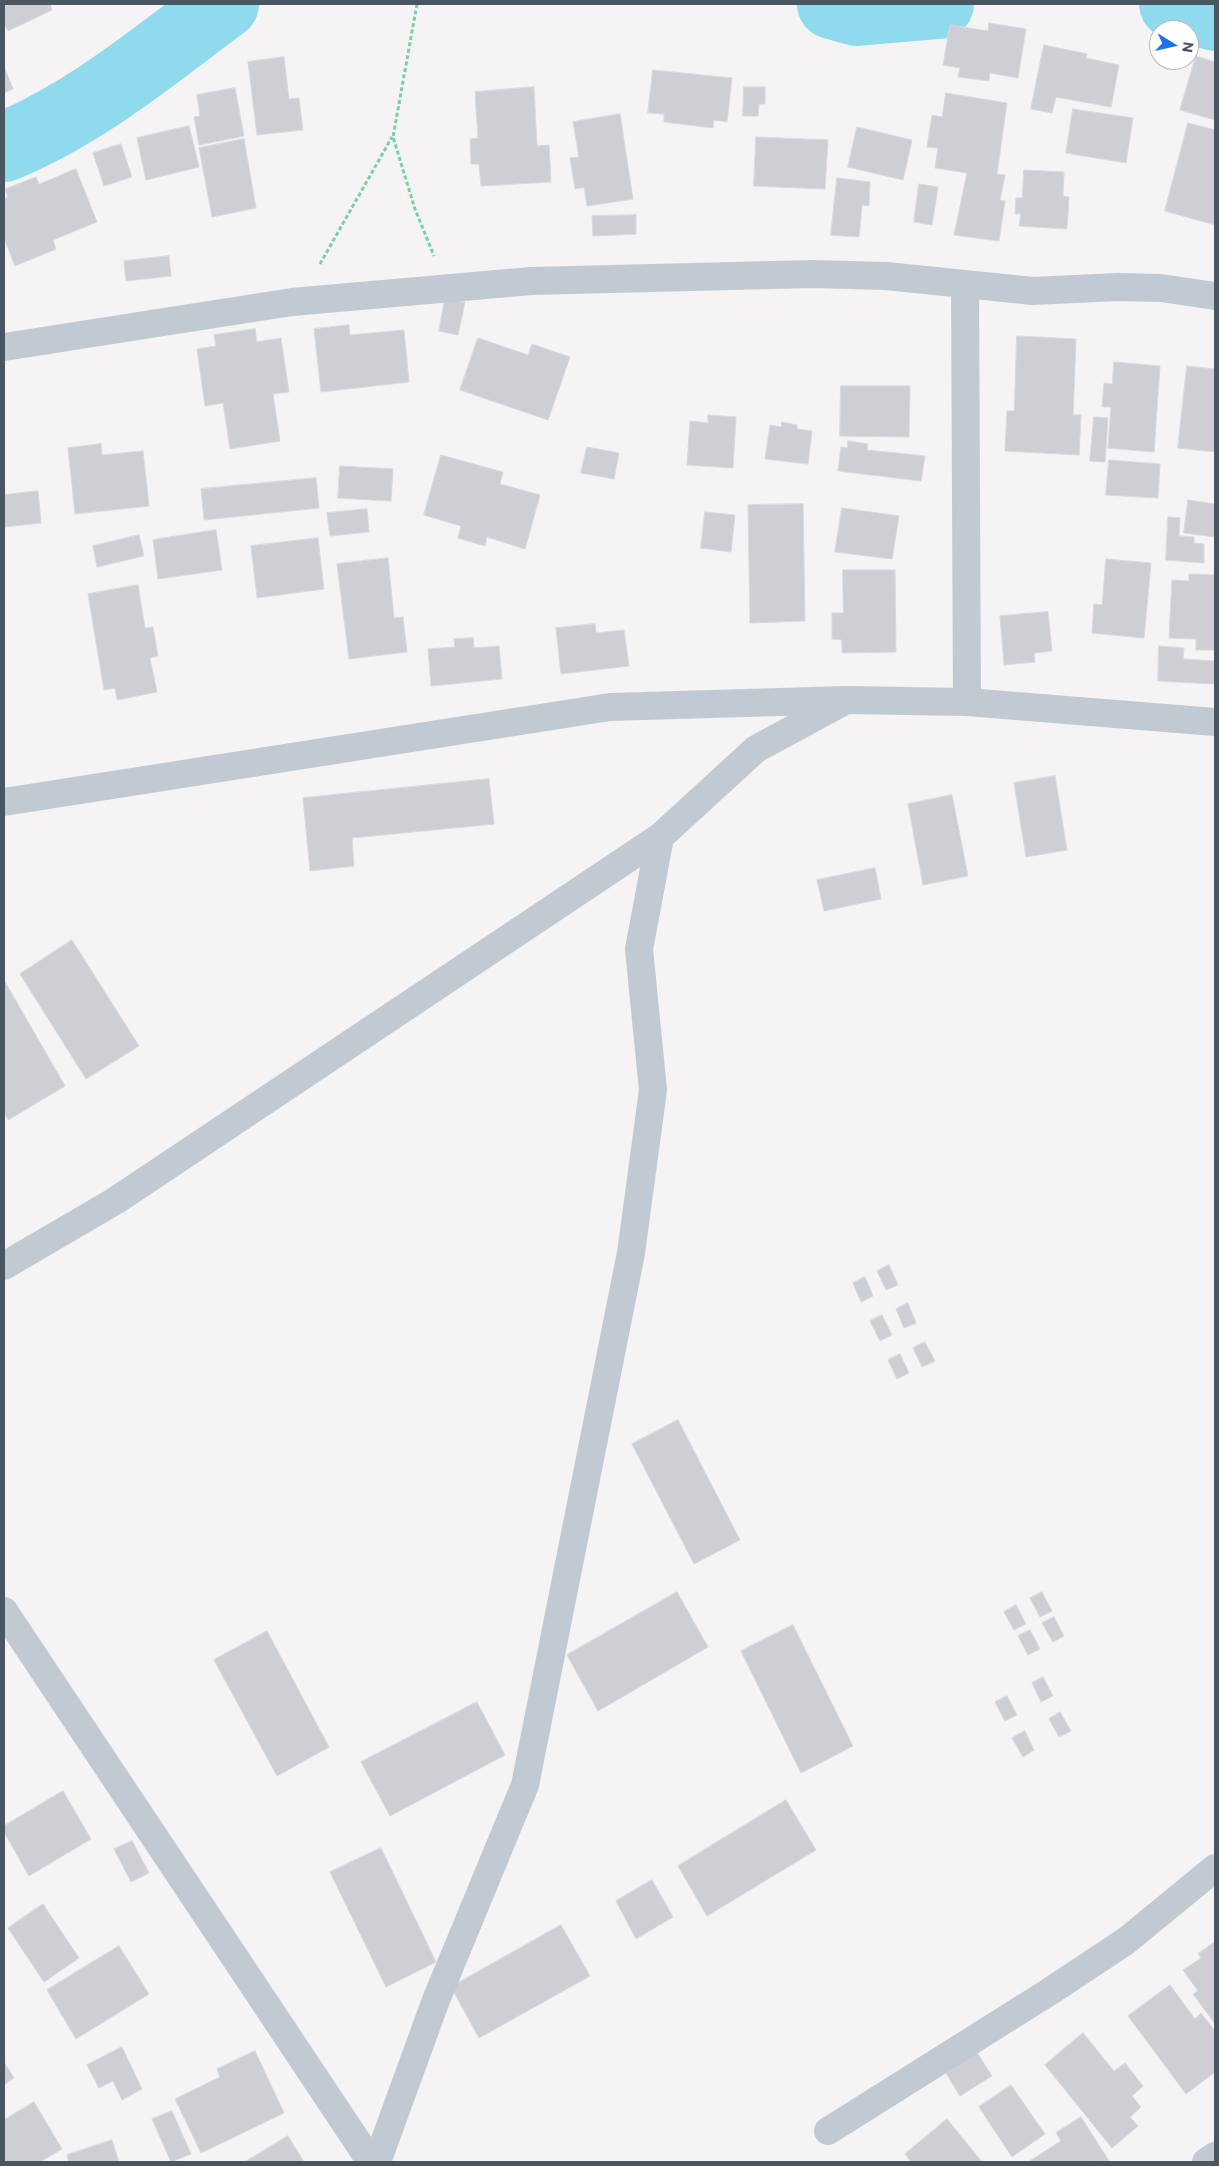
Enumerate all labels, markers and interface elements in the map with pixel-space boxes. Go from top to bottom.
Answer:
north arrow [1149,20,1199,70]
text: N [1179,41,1198,54]

